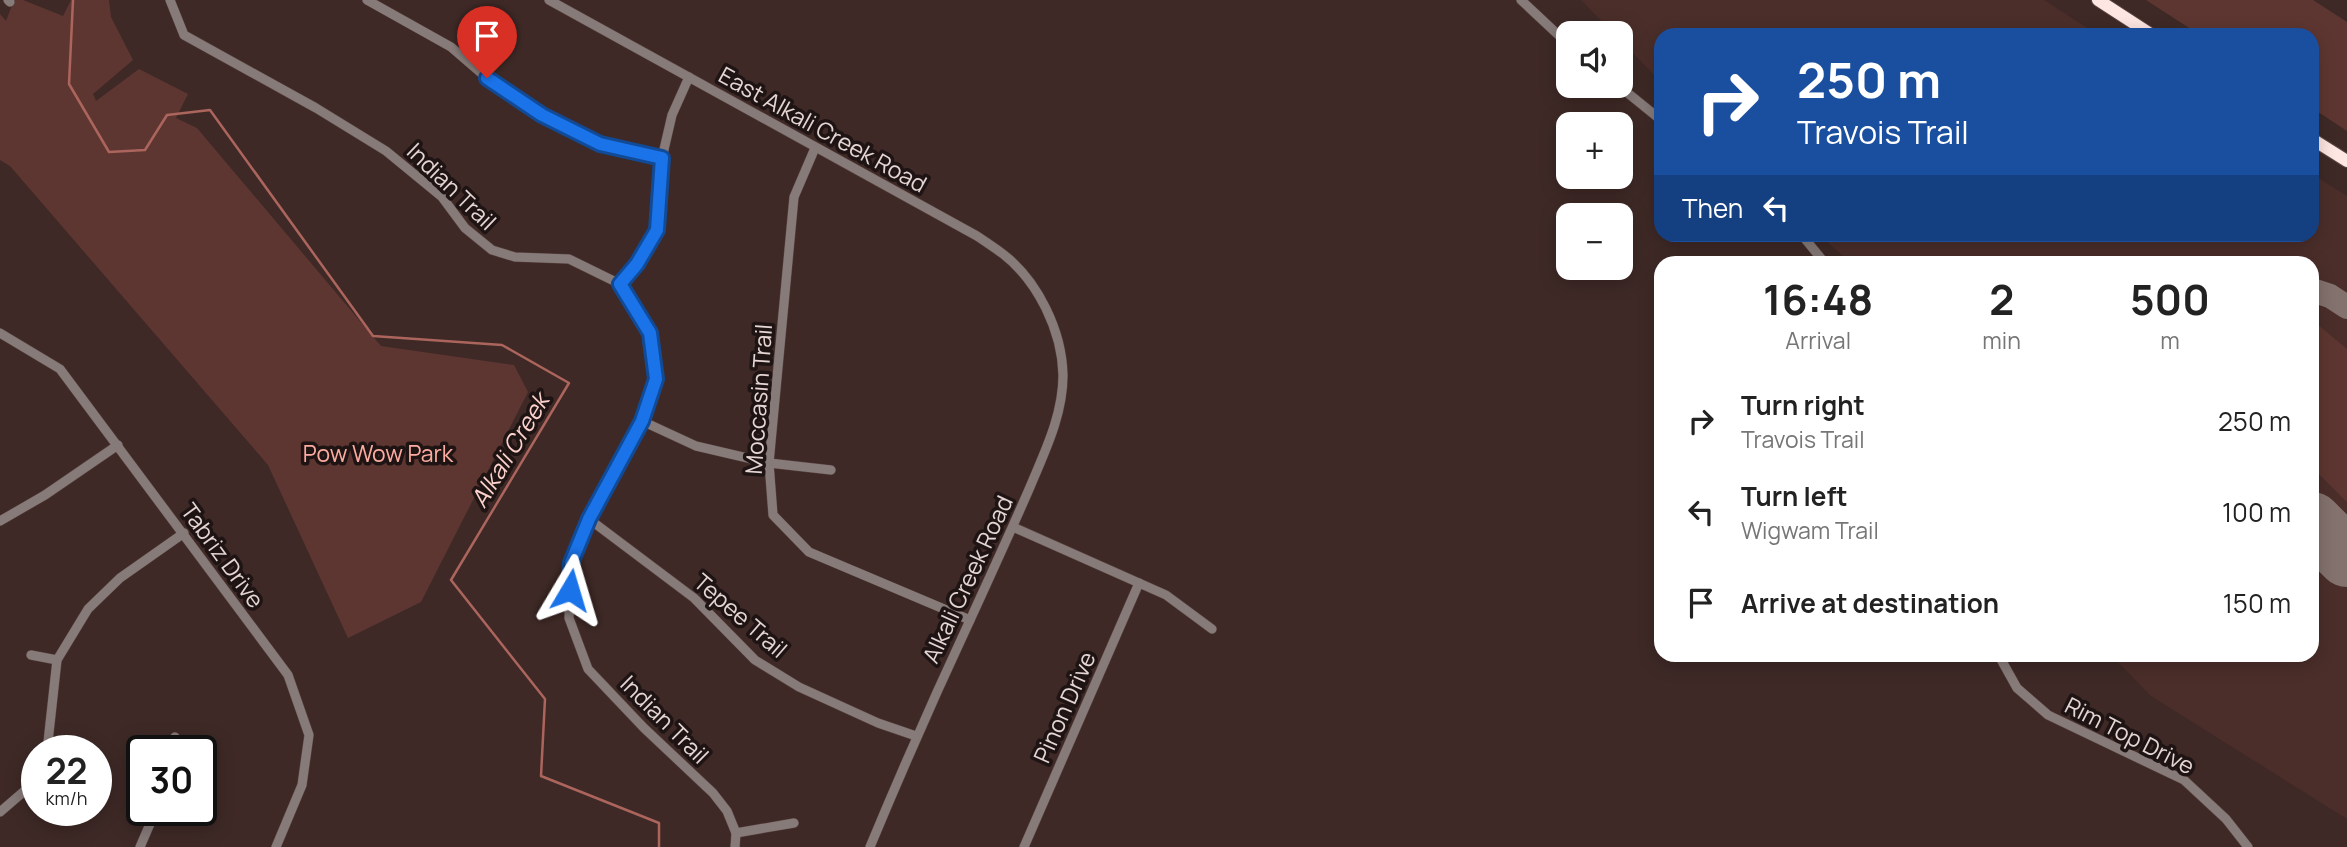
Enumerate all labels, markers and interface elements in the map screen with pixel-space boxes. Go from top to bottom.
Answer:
pin [457,6,517,78]
icon: arrive [468,17,506,55]
map controls [1556,21,1633,280]
button: sound [1556,21,1633,98]
text: 250 m [1797,46,1941,113]
icon: right [1682,56,1773,147]
street label: East Alkali Creek Road [713,58,933,200]
text: Travois Trail [1797,110,1969,154]
button: + [1556,112,1633,189]
street label: Indian Trail [400,135,504,237]
icon: left [1757,189,1795,227]
text: Then [1682,190,1743,226]
button: − [1556,203,1633,280]
text: 16:48 [1763,270,1873,328]
text: 2 [1989,270,2014,328]
text: 500 [2130,270,2210,328]
street label: Moccasin Trail [737,323,779,475]
text: Arrival [1785,324,1851,356]
text: min [1982,324,2021,356]
text: m [2160,324,2180,356]
water label: Alkali Creek [462,384,558,513]
text: Turn right [1741,387,1865,423]
icon: right [1682,402,1720,440]
text: 250 m [2218,403,2291,439]
text: Travois Trail [1741,423,1865,455]
park label: Pow Wow Park [303,437,454,469]
text: Turn left [1741,478,1848,514]
street label: Alkali Creek Road [914,490,1020,668]
icon: left [1682,493,1720,531]
text: 100 m [2222,494,2291,530]
street label: Tabriz Drive [174,496,272,614]
text: Wigwam Trail [1741,514,1879,546]
position arrow [533,553,607,627]
street label: Tepee Trail [687,566,795,664]
icon: arrive [1682,584,1720,622]
text: Arrive at destination [1741,585,1999,621]
text: 150 m [2223,585,2291,621]
street label: Pinon Drive [1025,646,1103,768]
street label: Indian Trail [614,668,716,770]
street label: Rim Top Drive [2060,689,2200,781]
speed limit sign: 30 [126,735,217,826]
text: 22 [46,747,87,795]
text: km/h [46,786,87,810]

